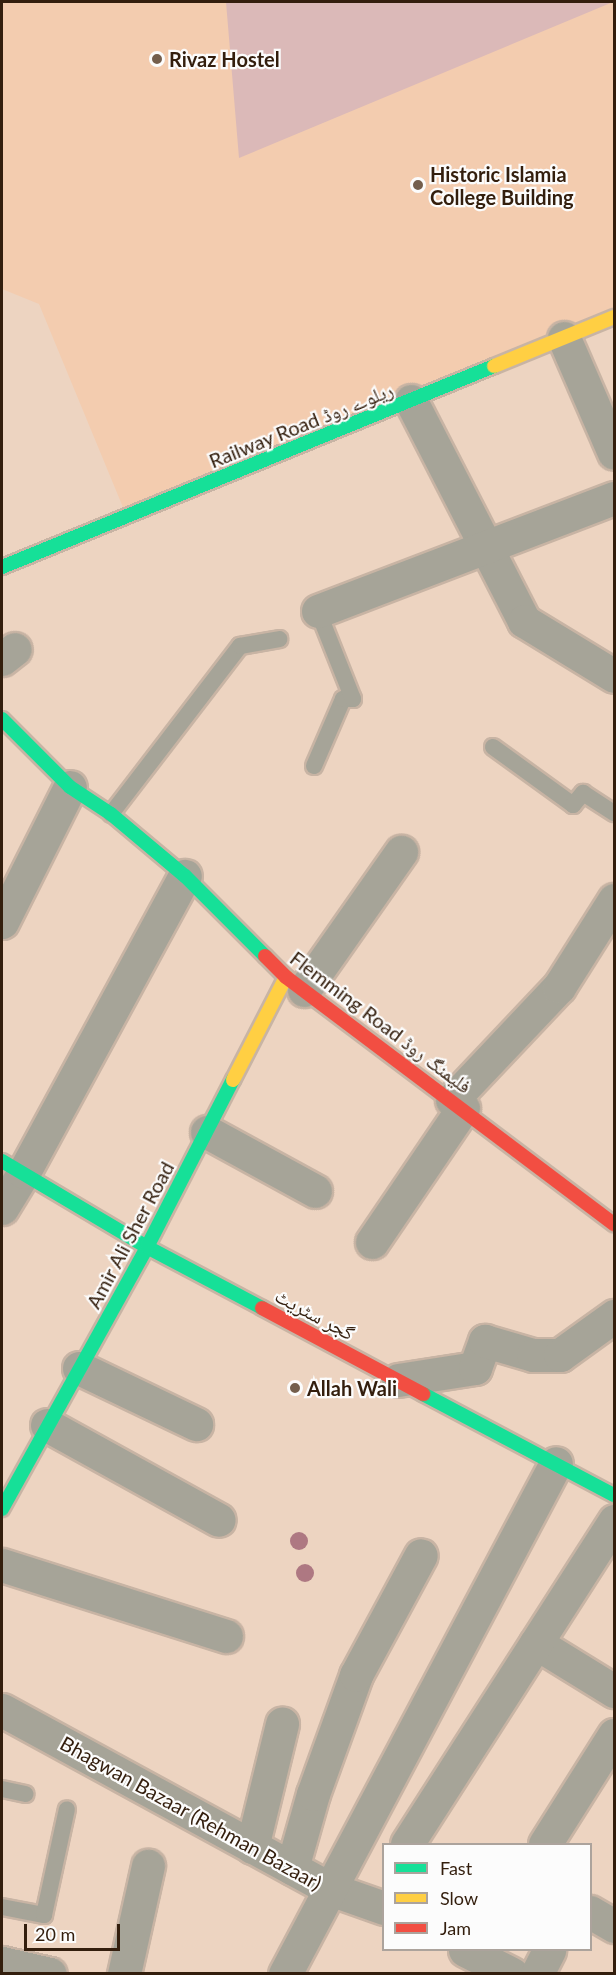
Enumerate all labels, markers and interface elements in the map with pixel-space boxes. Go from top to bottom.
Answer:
place label: Rivaz Hostel [169,47,280,71]
marker: Rivaz Hostel [150,52,164,66]
place label: Historic Islamia College Building [430,162,574,209]
marker: Historic Islamia College Building [411,178,425,192]
street label: Railway Road ریلوے روڈ [205,377,397,473]
street label: Flemming Road فلیمنگ روڈ [286,946,476,1098]
street label: Amir Ali Sher Road [81,1157,179,1313]
street label: گجر سٹریٹ [271,1283,359,1345]
place label: Allah Wali [307,1376,397,1400]
marker: Allah Wali [288,1381,302,1395]
street label: Bhagwan Bazaar (Rehman Bazaar) [56,1731,326,1895]
legend [382,1843,592,1951]
text: Fast [440,1857,472,1879]
text: Slow [440,1887,478,1909]
scale bar [27,1912,123,1950]
text: Jam [440,1917,471,1939]
text: 20 m [35,1923,75,1945]

